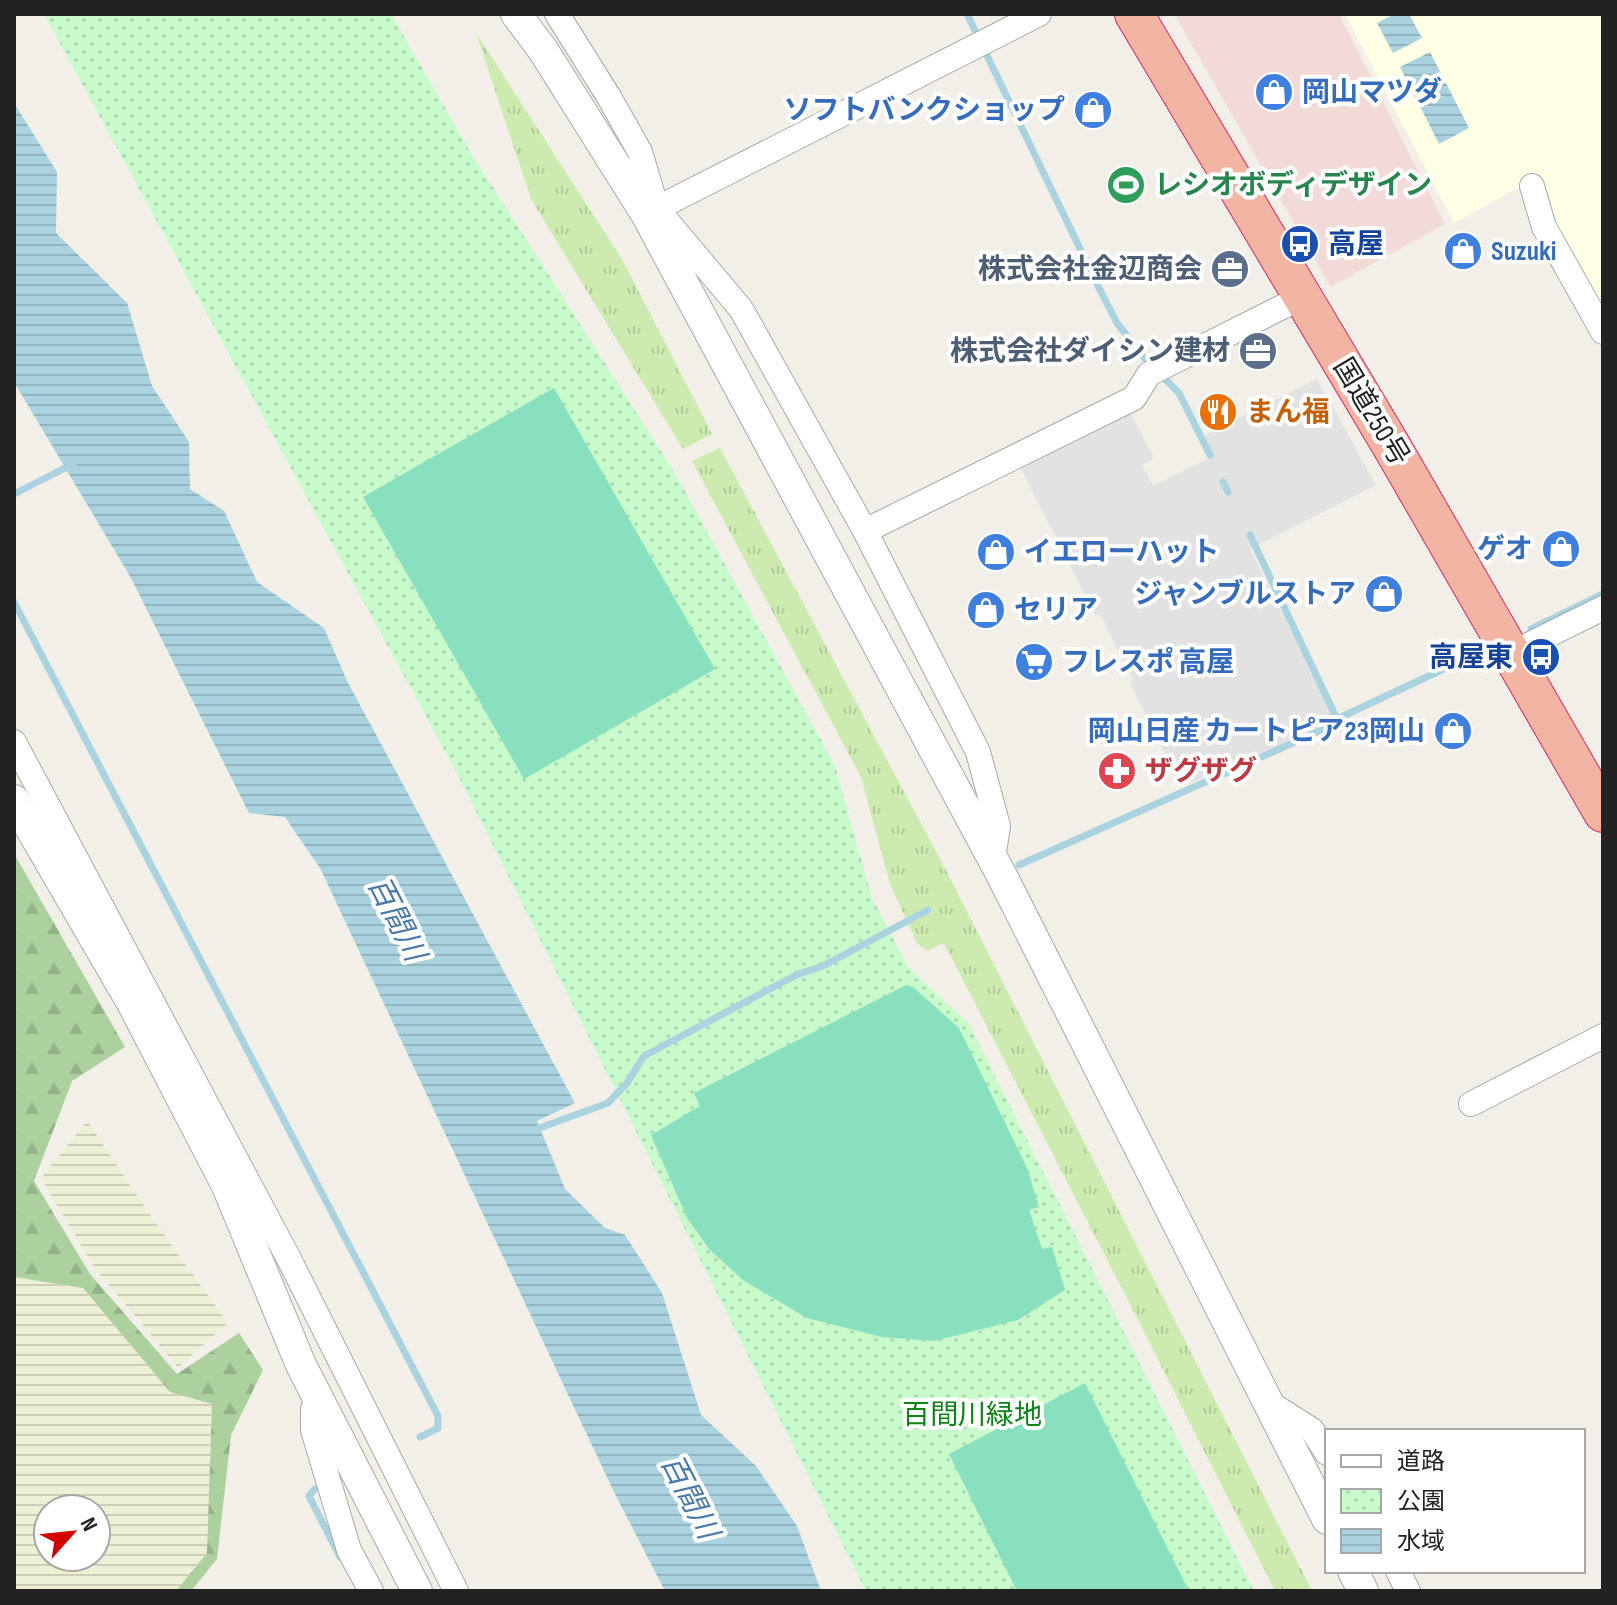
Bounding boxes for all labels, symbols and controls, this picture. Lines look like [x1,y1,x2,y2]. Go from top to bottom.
shop icon: 岡山マツダ [1253,71,1295,113]
place label: 岡山マツダ [1302,76,1442,109]
shop icon: ソフトバンクショップ [1072,89,1114,131]
place label: ソフトバンクショップ [784,94,1065,127]
sports icon: レシオボディデザイン [1105,164,1147,206]
place label: レシオボディデザイン [1154,169,1432,202]
bus stop icon: 高屋 [1279,223,1321,265]
place label: 高屋 [1328,228,1384,261]
shop icon: Suzuki [1442,230,1484,272]
place label: Suzuki [1491,235,1556,268]
office icon: 株式会社金辺商会 [1209,248,1251,290]
place label: 株式会社金辺商会 [978,253,1202,286]
office icon: 株式会社ダイシン建材 [1237,330,1279,372]
place label: 株式会社ダイシン建材 [950,335,1230,368]
street label: 国道250号 [1326,352,1416,472]
restaurant icon: まん福 [1197,391,1239,433]
place label: まん福 [1246,396,1330,429]
shop icon: ゲオ [1540,528,1582,570]
shop icon: イエローハット [975,531,1017,573]
place label: ゲオ [1477,533,1533,566]
place label: イエローハット [1024,536,1219,569]
shop icon: ジャンブルストア [1363,573,1405,615]
place label: ジャンブルストア [1134,578,1356,611]
shop icon: セリア [965,589,1007,631]
place label: セリア [1014,594,1098,627]
bus stop icon: 高屋東 [1520,636,1562,678]
supermarket icon: フレスポ 高屋 [1013,641,1055,683]
place label: 高屋東 [1429,641,1513,674]
place label: フレスポ 高屋 [1062,646,1234,679]
shop icon: 岡山日産 カートピア23岡山 [1432,710,1474,752]
place label: 岡山日産 カートピア23岡山 [1088,715,1425,748]
pharmacy icon: ザグザグ [1096,750,1138,792]
place label: ザグザグ [1145,755,1257,788]
water label: 百間川 [360,871,434,970]
park label: 百間川緑地 [902,1399,1042,1432]
legend [1325,1429,1585,1573]
text: 道路 [1397,1447,1445,1476]
water label: 百間川 [653,1449,727,1548]
text: 公園 [1397,1487,1445,1516]
north arrow [32,1493,112,1573]
text: N [74,1513,103,1536]
text: 水域 [1397,1527,1445,1556]

